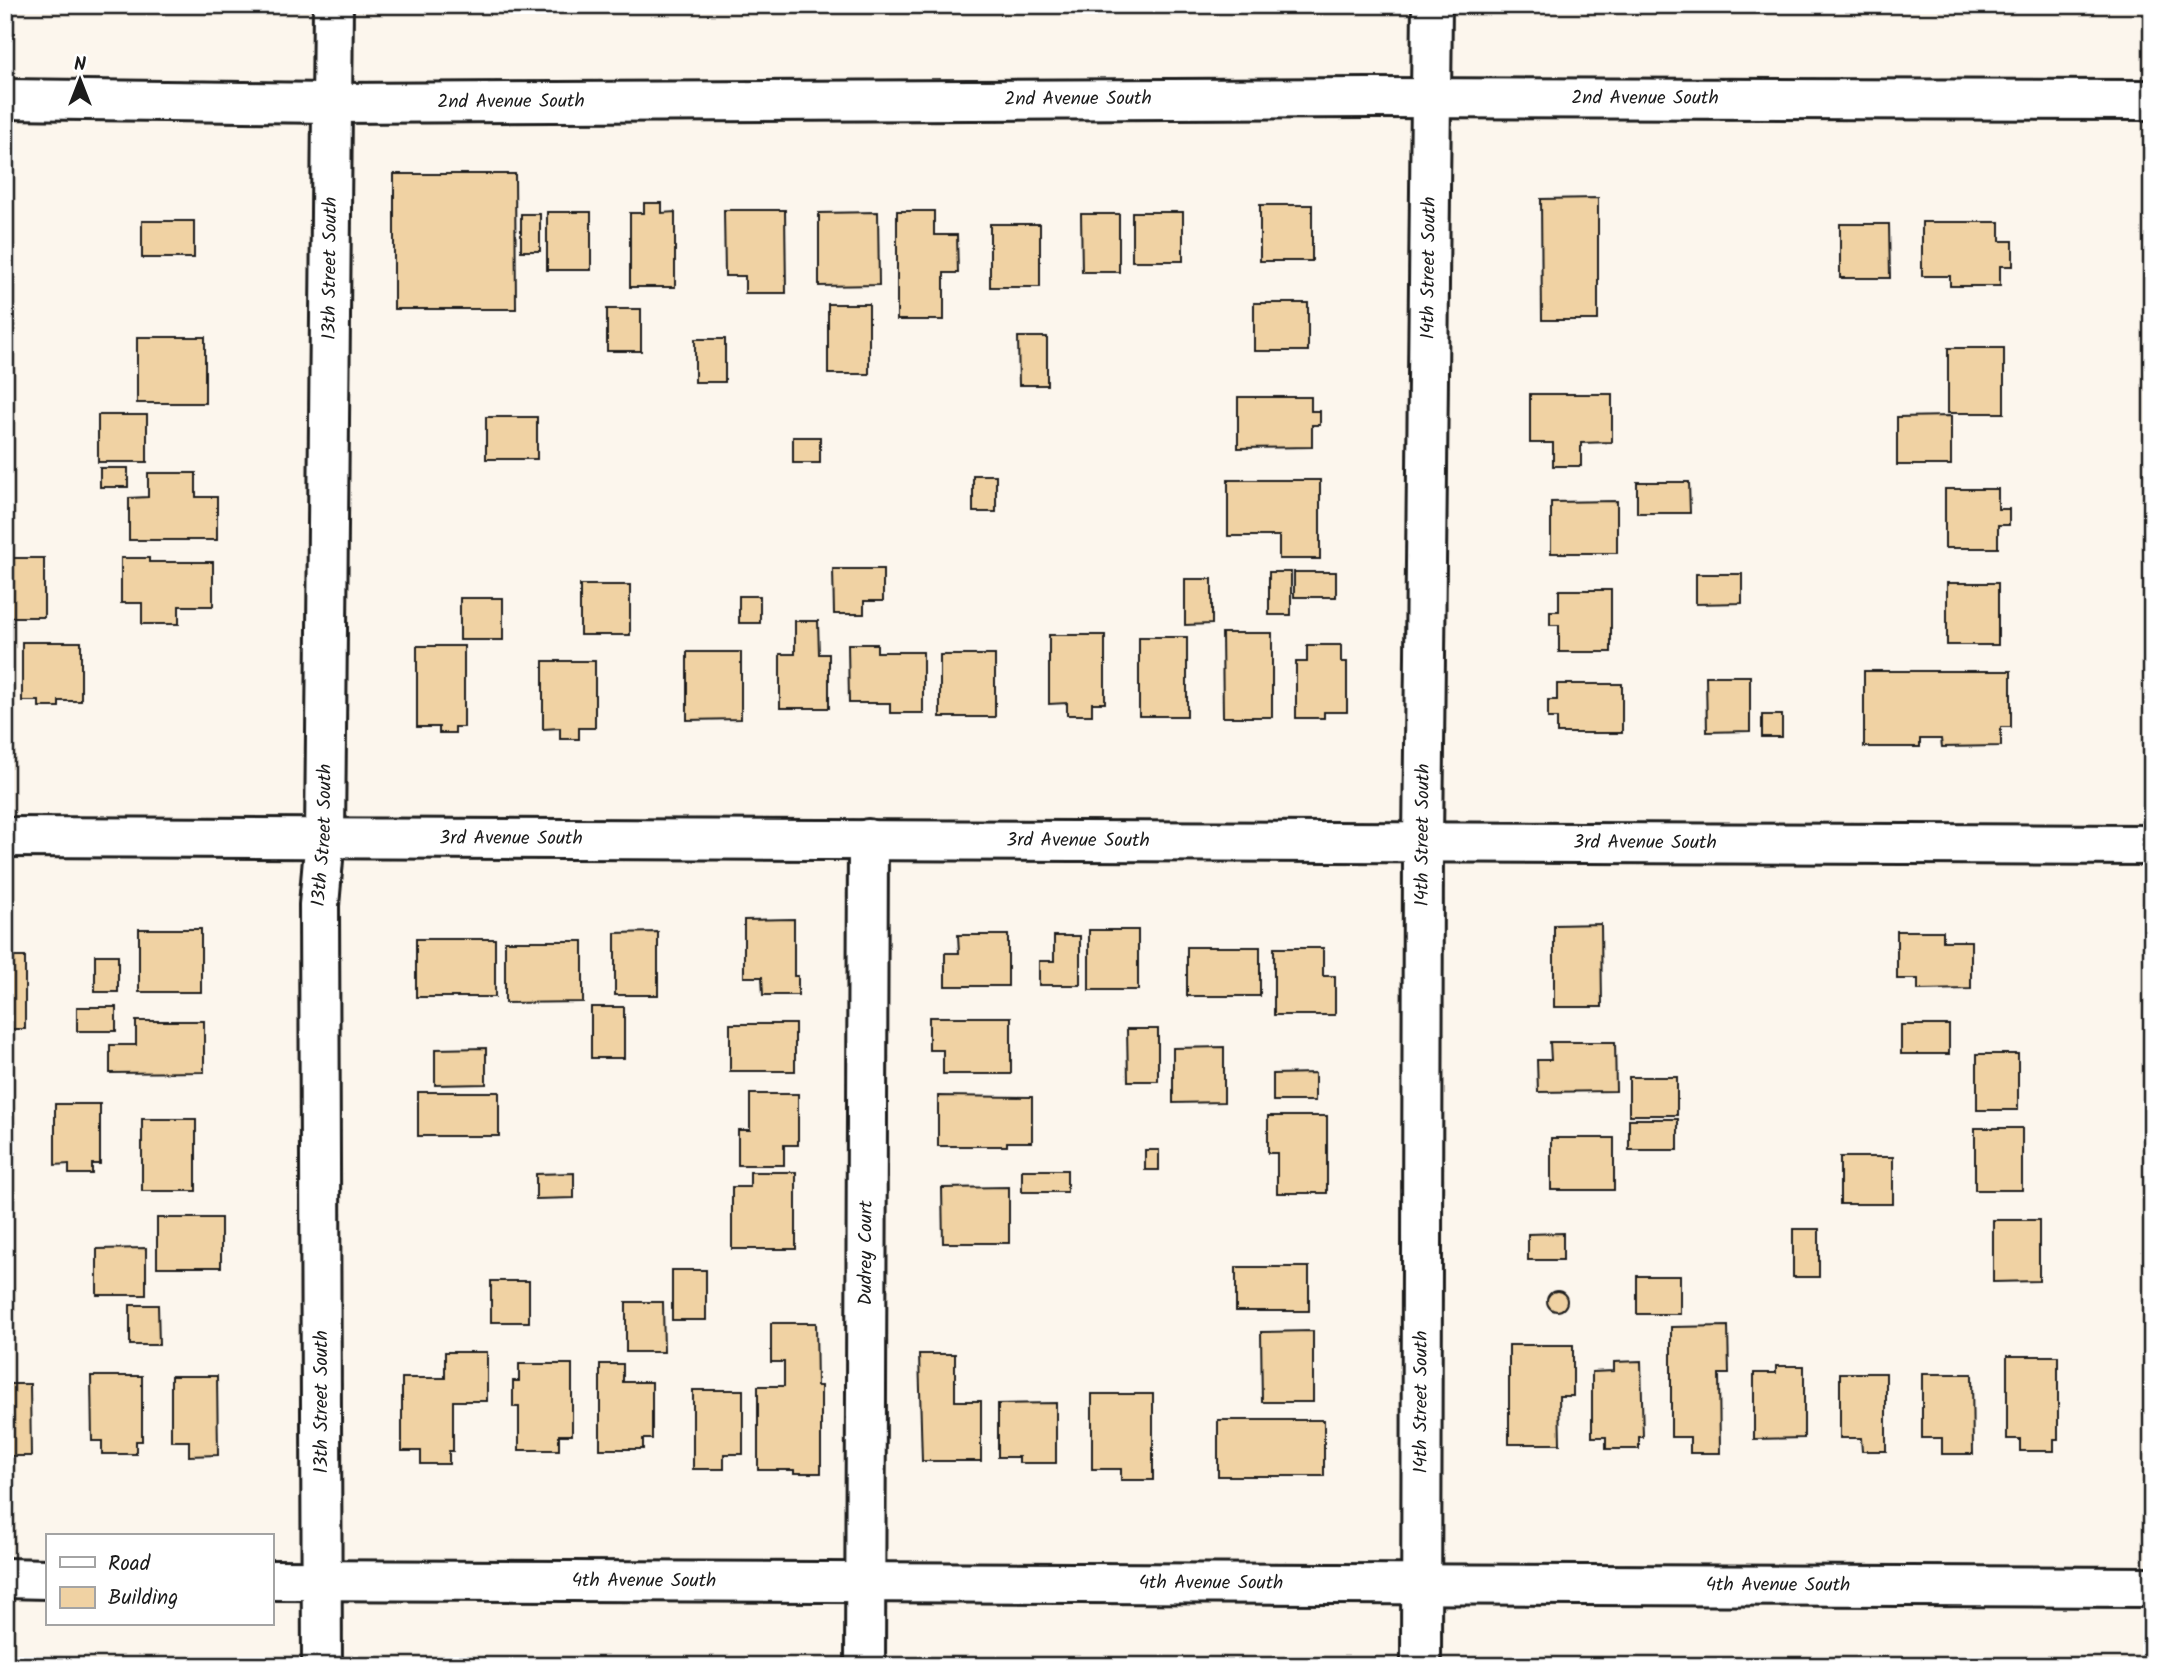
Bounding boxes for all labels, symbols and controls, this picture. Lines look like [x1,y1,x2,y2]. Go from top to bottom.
north arrow [46,46,116,116]
text: N [74,50,86,80]
street label: 2nd Avenue South [1004,84,1152,115]
street label: 2nd Avenue South [1571,84,1719,114]
street label: 2nd Avenue South [437,87,585,117]
street label: 14th Street South [1413,196,1445,340]
street label: 13th Street South [315,197,346,340]
street label: 14th Street South [1408,763,1439,906]
street label: 13th Street South [304,764,341,908]
street label: 3rd Avenue South [439,824,583,854]
street label: 3rd Avenue South [1006,826,1150,856]
street label: 3rd Avenue South [1573,828,1717,858]
street label: Dudrey Court [851,1200,882,1306]
street label: 13th Street South [307,1330,337,1474]
street label: 14th Street South [1406,1331,1437,1473]
legend [46,1534,273,1626]
text: Road [108,1548,151,1581]
street label: 4th Avenue South [572,1566,716,1597]
street label: 4th Avenue South [1139,1568,1283,1599]
street label: 4th Avenue South [1706,1570,1850,1601]
text: Building [108,1582,178,1615]

